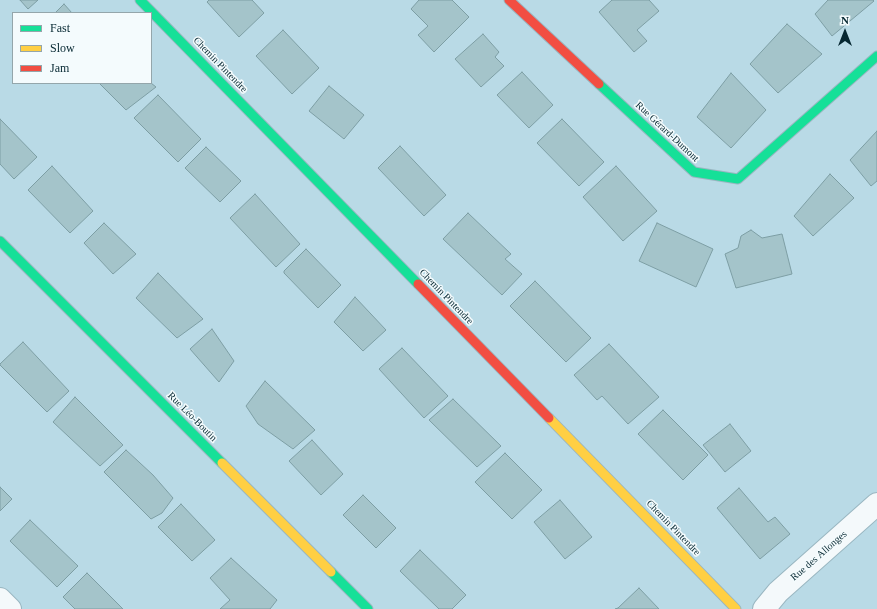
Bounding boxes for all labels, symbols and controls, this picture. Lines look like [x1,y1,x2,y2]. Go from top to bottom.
legend [12,12,152,84]
north arrow [825,12,865,52]
text: N [841,14,849,26]
text: Fast [50,21,70,35]
street label: Chemin Pintendre [191,35,249,95]
text: Slow [50,41,75,55]
text: Jam [50,61,69,75]
street label: Rue Gérard-Dumont [633,99,701,165]
street label: Chemin Pintendre [417,267,475,327]
street label: Rue Léo-Boutin [165,390,219,444]
street label: Chemin Pintendre [644,498,702,558]
street label: Rue des Allonges [788,528,850,584]

